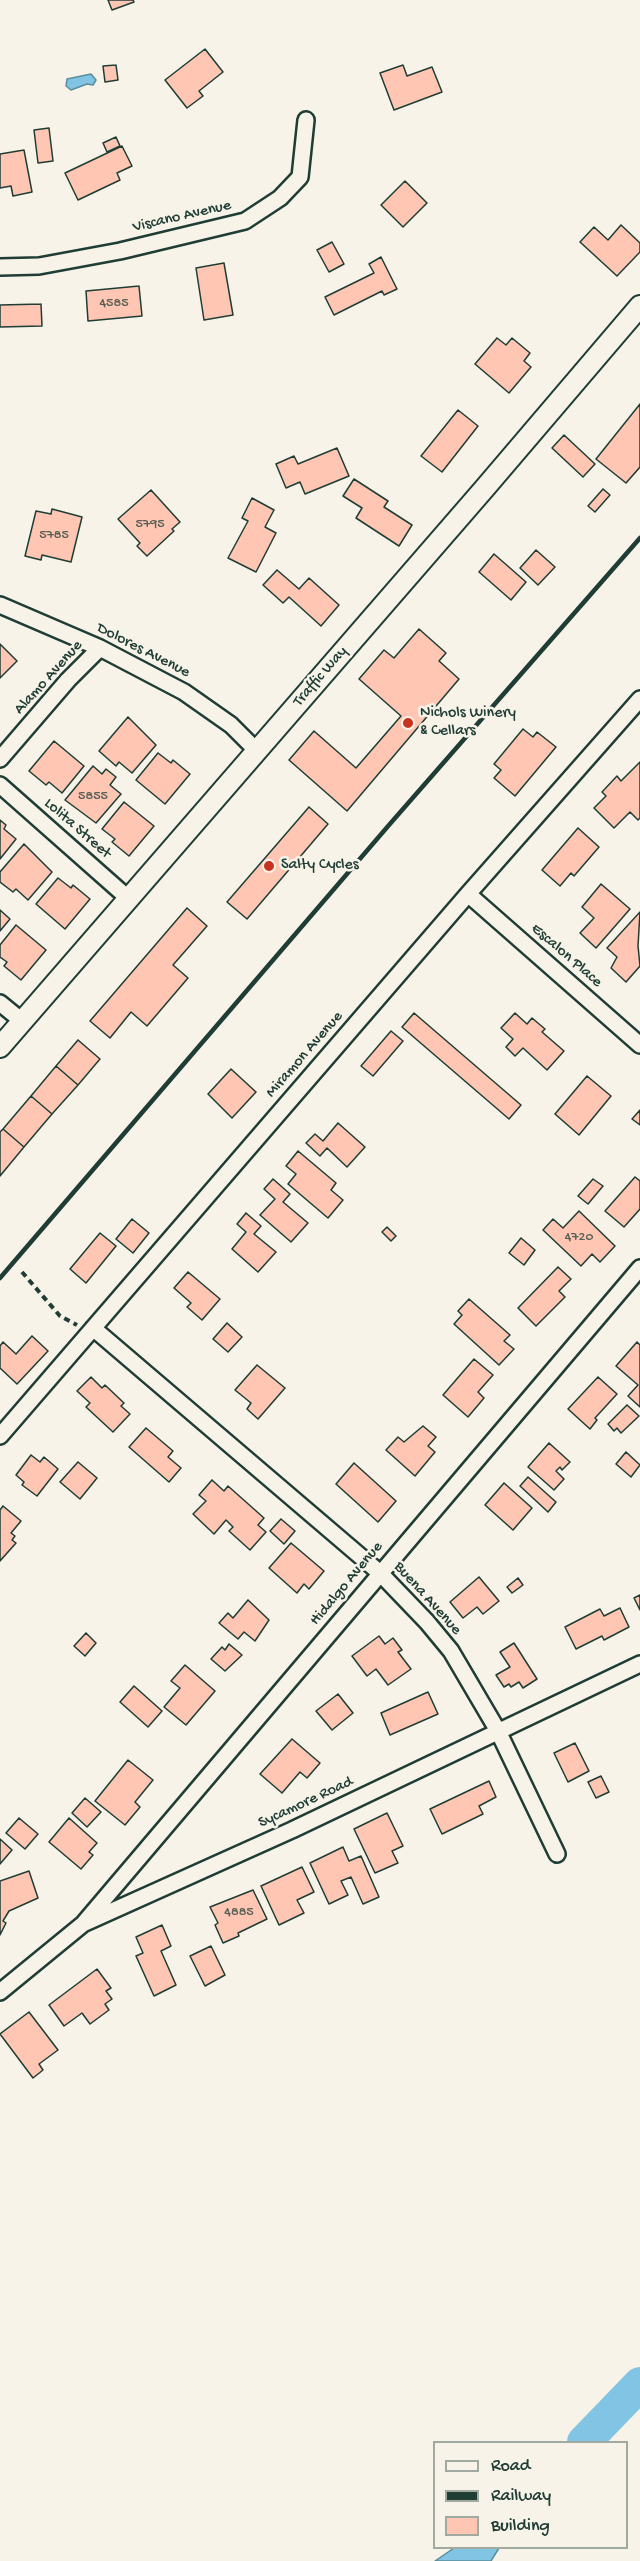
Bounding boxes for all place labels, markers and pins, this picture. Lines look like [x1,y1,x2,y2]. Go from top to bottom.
place label: Nichols Winery & Cellars [420,704,516,742]
marker: Nichols Winery & Cellars [401,716,415,730]
place label: Salty Cycles [281,856,359,876]
marker: Salty Cycles [262,859,276,873]

